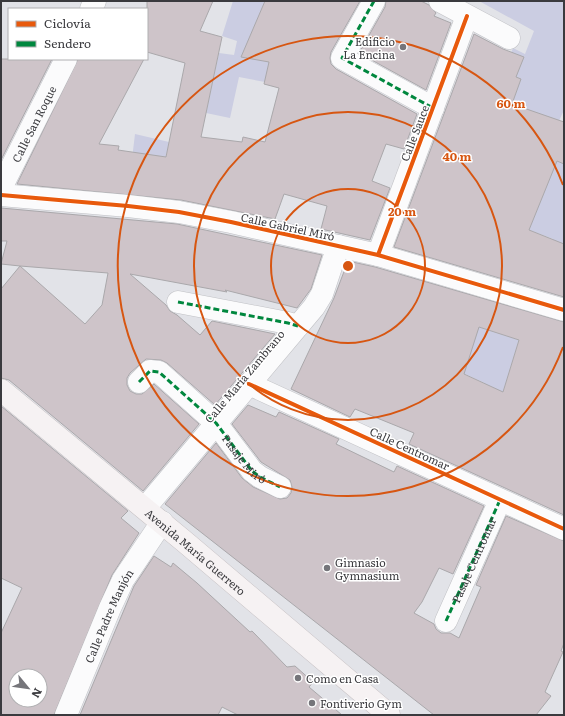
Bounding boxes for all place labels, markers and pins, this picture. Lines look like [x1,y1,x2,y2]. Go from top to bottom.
place label: Edificio La Encina [343,33,395,62]
marker: Edificio La Encina [398,42,408,52]
centre of rings [341,259,355,273]
place label: Gimnasio Gymnasium [335,554,400,583]
marker: Gimnasio Gymnasium [322,563,332,573]
place label: Como en Casa [306,670,379,686]
marker: Como en Casa [293,673,303,683]
place label: Fontiverio Gym [320,695,402,711]
marker: Fontiverio Gym [307,698,317,708]

